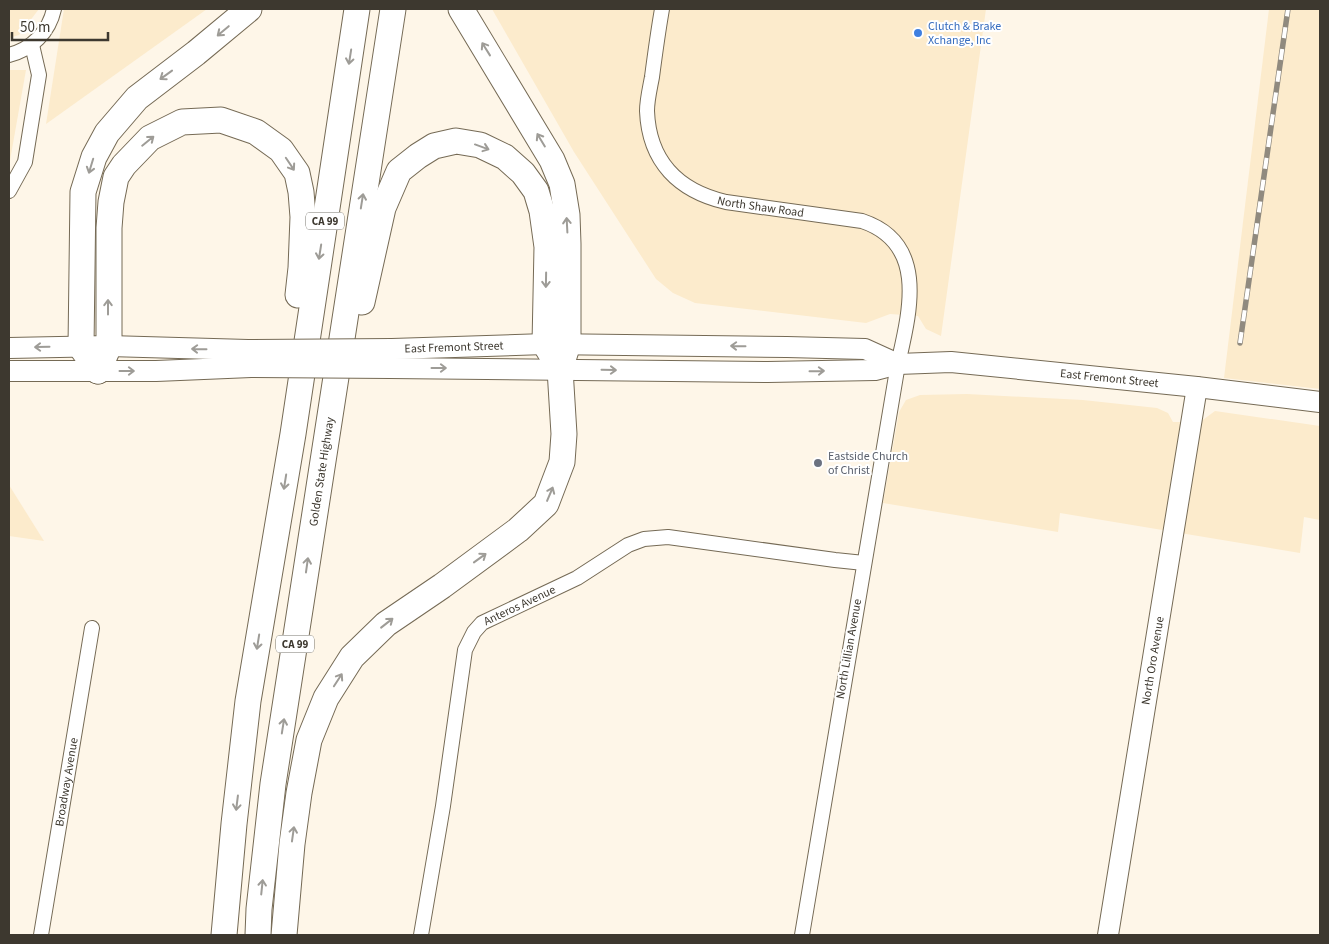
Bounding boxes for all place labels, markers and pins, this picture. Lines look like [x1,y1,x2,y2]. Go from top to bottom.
place label: Clutch & Brake Xchange, Inc [928,18,1001,49]
marker: Clutch & Brake Xchange, Inc [912,27,924,39]
place label: Eastside Church of Christ [828,448,908,479]
marker: Eastside Church of Christ [812,457,824,469]

